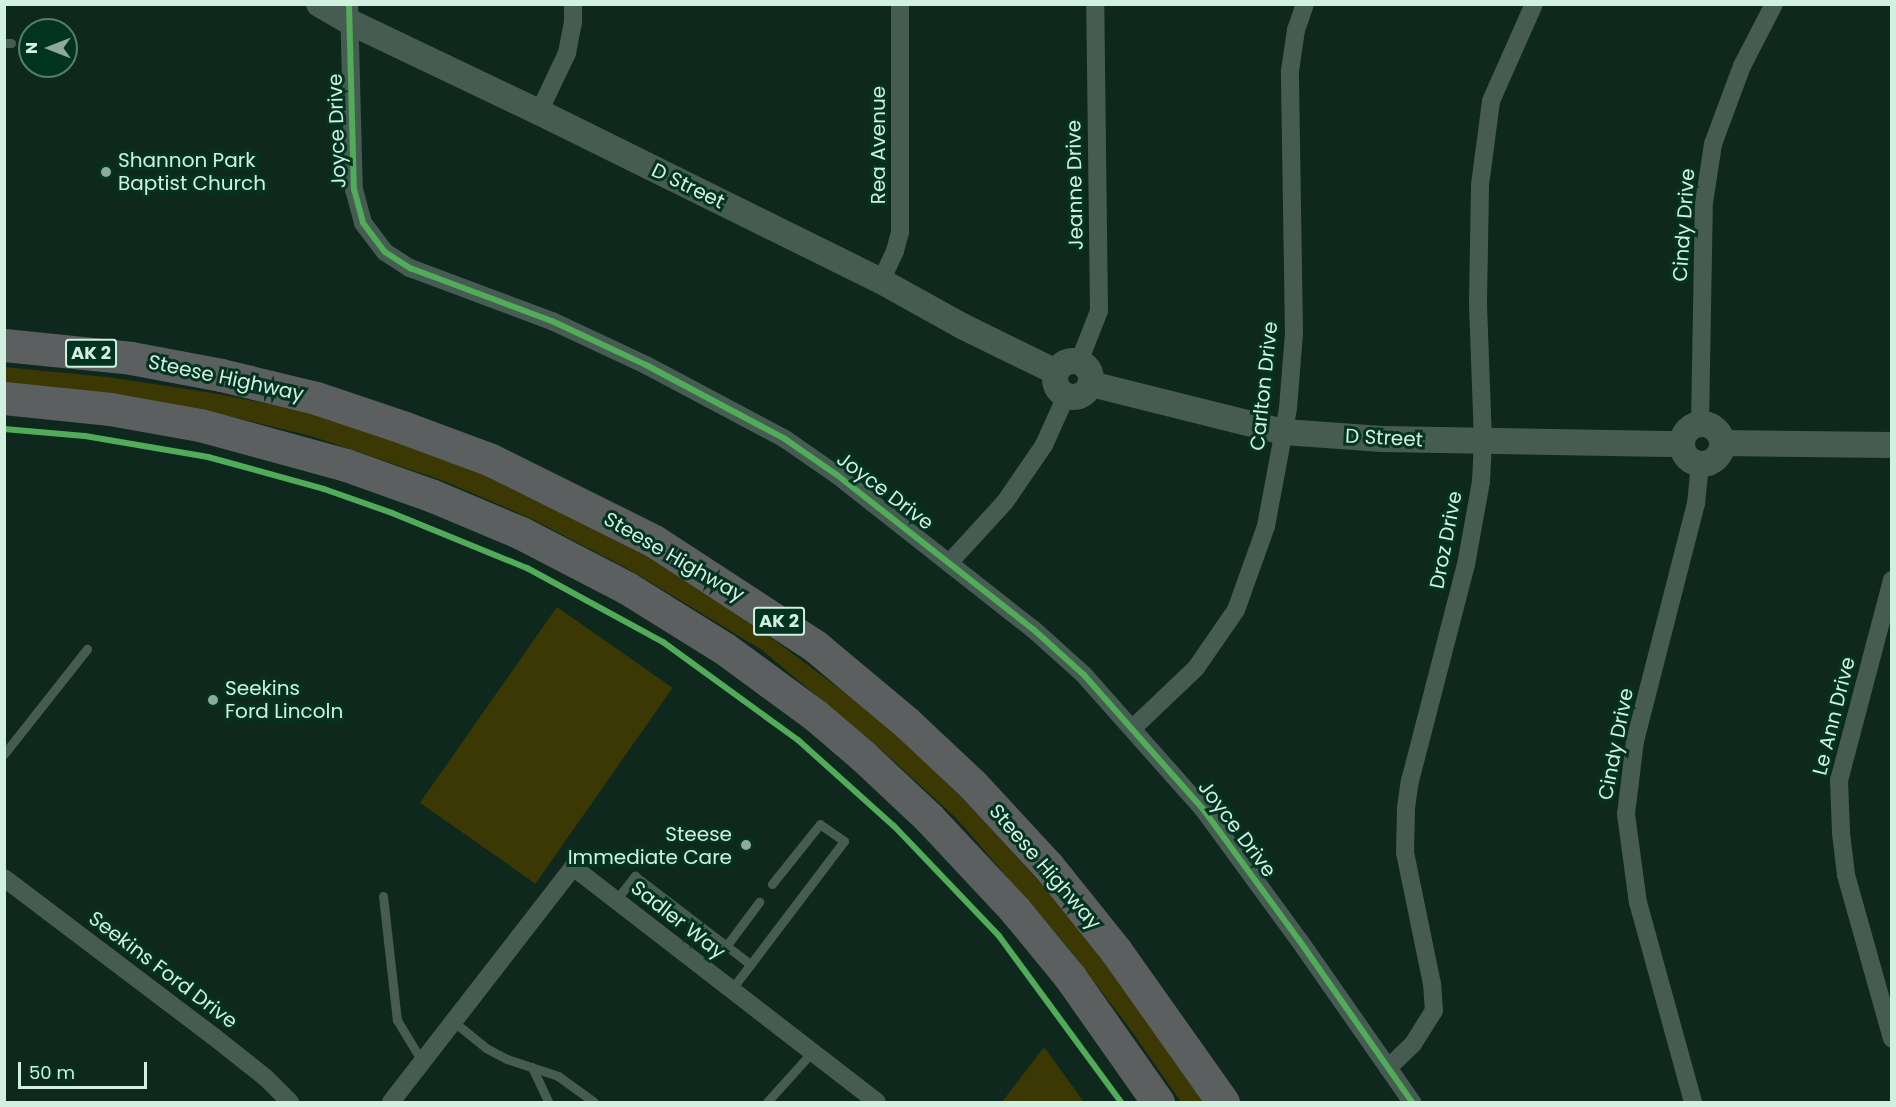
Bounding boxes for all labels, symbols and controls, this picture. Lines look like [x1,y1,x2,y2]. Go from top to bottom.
north arrow [18,18,78,78]
text: N [20,42,43,54]
street label: Joyce Drive [323,73,351,189]
street label: Rea Avenue [866,86,890,204]
street label: Jeanne Drive [1062,120,1088,250]
place label: Shannon Park Baptist Church [118,148,266,195]
street label: D Street [648,158,728,214]
marker: Shannon Park Baptist Church [99,165,113,179]
street label: Cindy Drive [1668,168,1700,282]
street label: Carlton Drive [1245,320,1283,452]
road number: AK 2 [64,338,118,368]
street label: Steese Highway [146,350,306,406]
street label: D Street [1344,424,1424,452]
street label: Joyce Drive [832,447,938,535]
street label: Droz Drive [1425,489,1467,591]
street label: Steese Highway [599,507,749,607]
road number: AK 2 [752,606,806,636]
street label: Le Ann Drive [1808,654,1860,778]
place label: Seekins Ford Lincoln [225,676,343,723]
street label: Cindy Drive [1593,686,1639,802]
marker: Seekins Ford Lincoln [206,693,220,707]
street label: Joyce Drive [1193,776,1281,882]
street label: Steese Highway [984,799,1106,935]
place label: Steese Immediate Care [568,822,732,869]
marker: Steese Immediate Care [737,836,755,854]
street label: Sadler Way [626,876,730,964]
street label: Seekins Ford Drive [84,906,242,1034]
scale bar [21,1050,150,1088]
text: 50 m [29,1060,75,1085]

